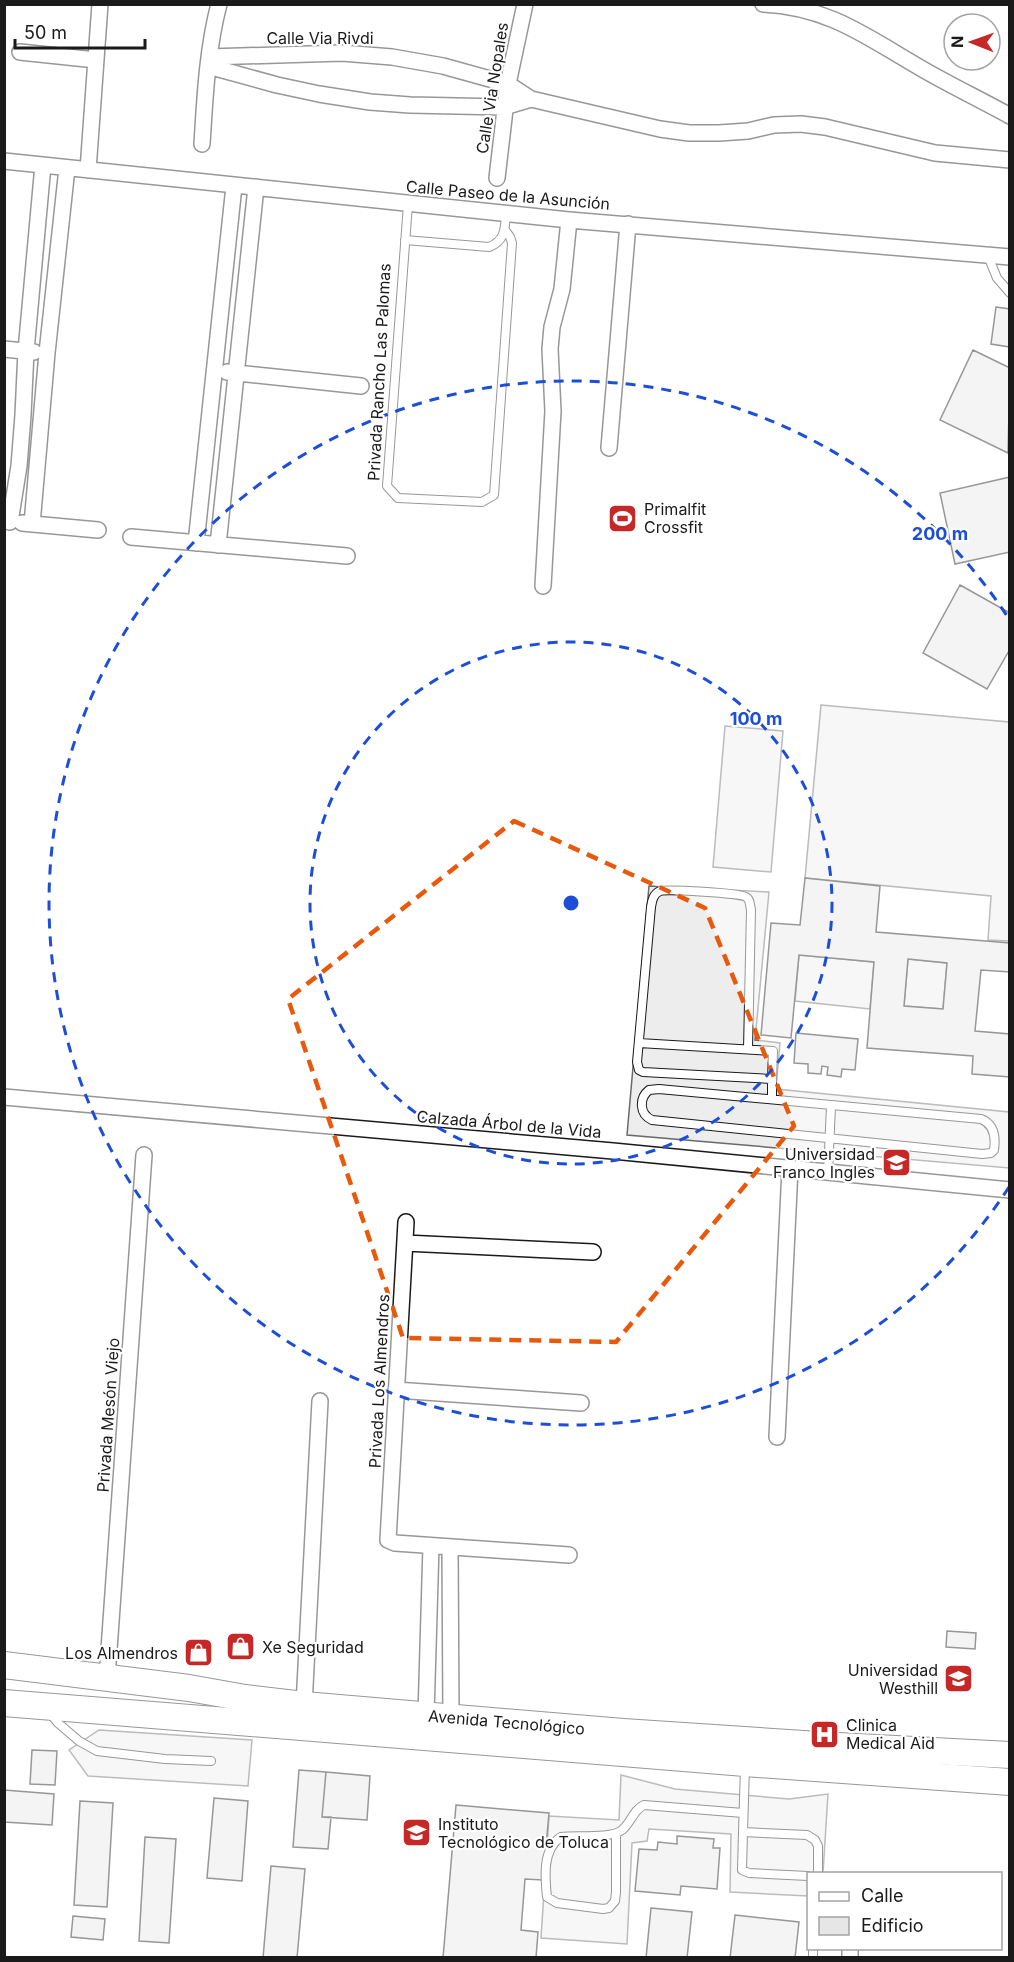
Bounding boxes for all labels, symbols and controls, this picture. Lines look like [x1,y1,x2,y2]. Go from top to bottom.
scale bar [15,12,146,50]
north arrow [942,12,1002,72]
street label: Calle Via Nopales [472,21,512,155]
text: 50 m [24,22,67,43]
street label: Calle Via Rivdi [266,28,374,48]
text: N [947,35,967,48]
street label: Calle Paseo de la Asunción [405,176,611,214]
street label: Privada Rancho Las Palomas [363,263,395,481]
place label: Primalfit Crossfit [644,499,706,537]
sports icon: Primalfit Crossfit [607,502,639,534]
text: 200 m [912,523,968,544]
text: 100 m [730,708,782,729]
centre of rings [561,893,581,913]
street label: Calzada Árbol de la Vida [416,1106,602,1142]
place label: Universidad Franco Ingles [773,1144,875,1182]
school or university icon: Universidad Franco Ingles [880,1147,912,1179]
street label: Privada Los Almendros [364,1293,394,1469]
street label: Privada Mesón Viejo [93,1337,123,1493]
shop icon: Xe Seguridad [225,1631,257,1663]
shop icon: Los Almendros [183,1637,215,1669]
place label: Xe Seguridad [262,1637,364,1657]
place label: Los Almendros [65,1643,178,1663]
place label: Universidad Westhill [848,1660,938,1698]
school or university icon: Universidad Westhill [943,1663,975,1695]
street label: Avenida Tecnológico [427,1706,586,1739]
place label: Clinica Medical Aid [846,1715,935,1753]
hospital icon: Clinica Medical Aid [809,1718,841,1750]
place label: Instituto Tecnológico de Toluca [438,1814,609,1852]
school or university icon: Instituto Tecnológico de Toluca [401,1817,433,1849]
legend [807,1872,1002,1950]
text: Calle [861,1885,903,1906]
text: Edificio [861,1915,924,1936]

